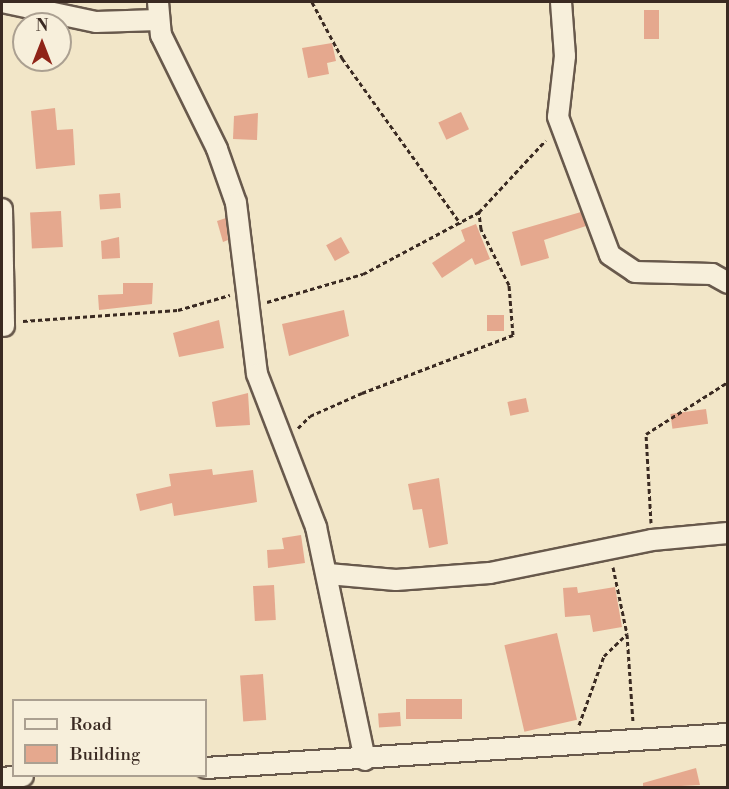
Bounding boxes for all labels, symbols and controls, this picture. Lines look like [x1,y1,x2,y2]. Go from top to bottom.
north arrow [12,12,72,72]
text: N [36,16,48,36]
legend [12,699,207,777]
text: Road [70,713,112,736]
text: Building [70,743,140,766]

